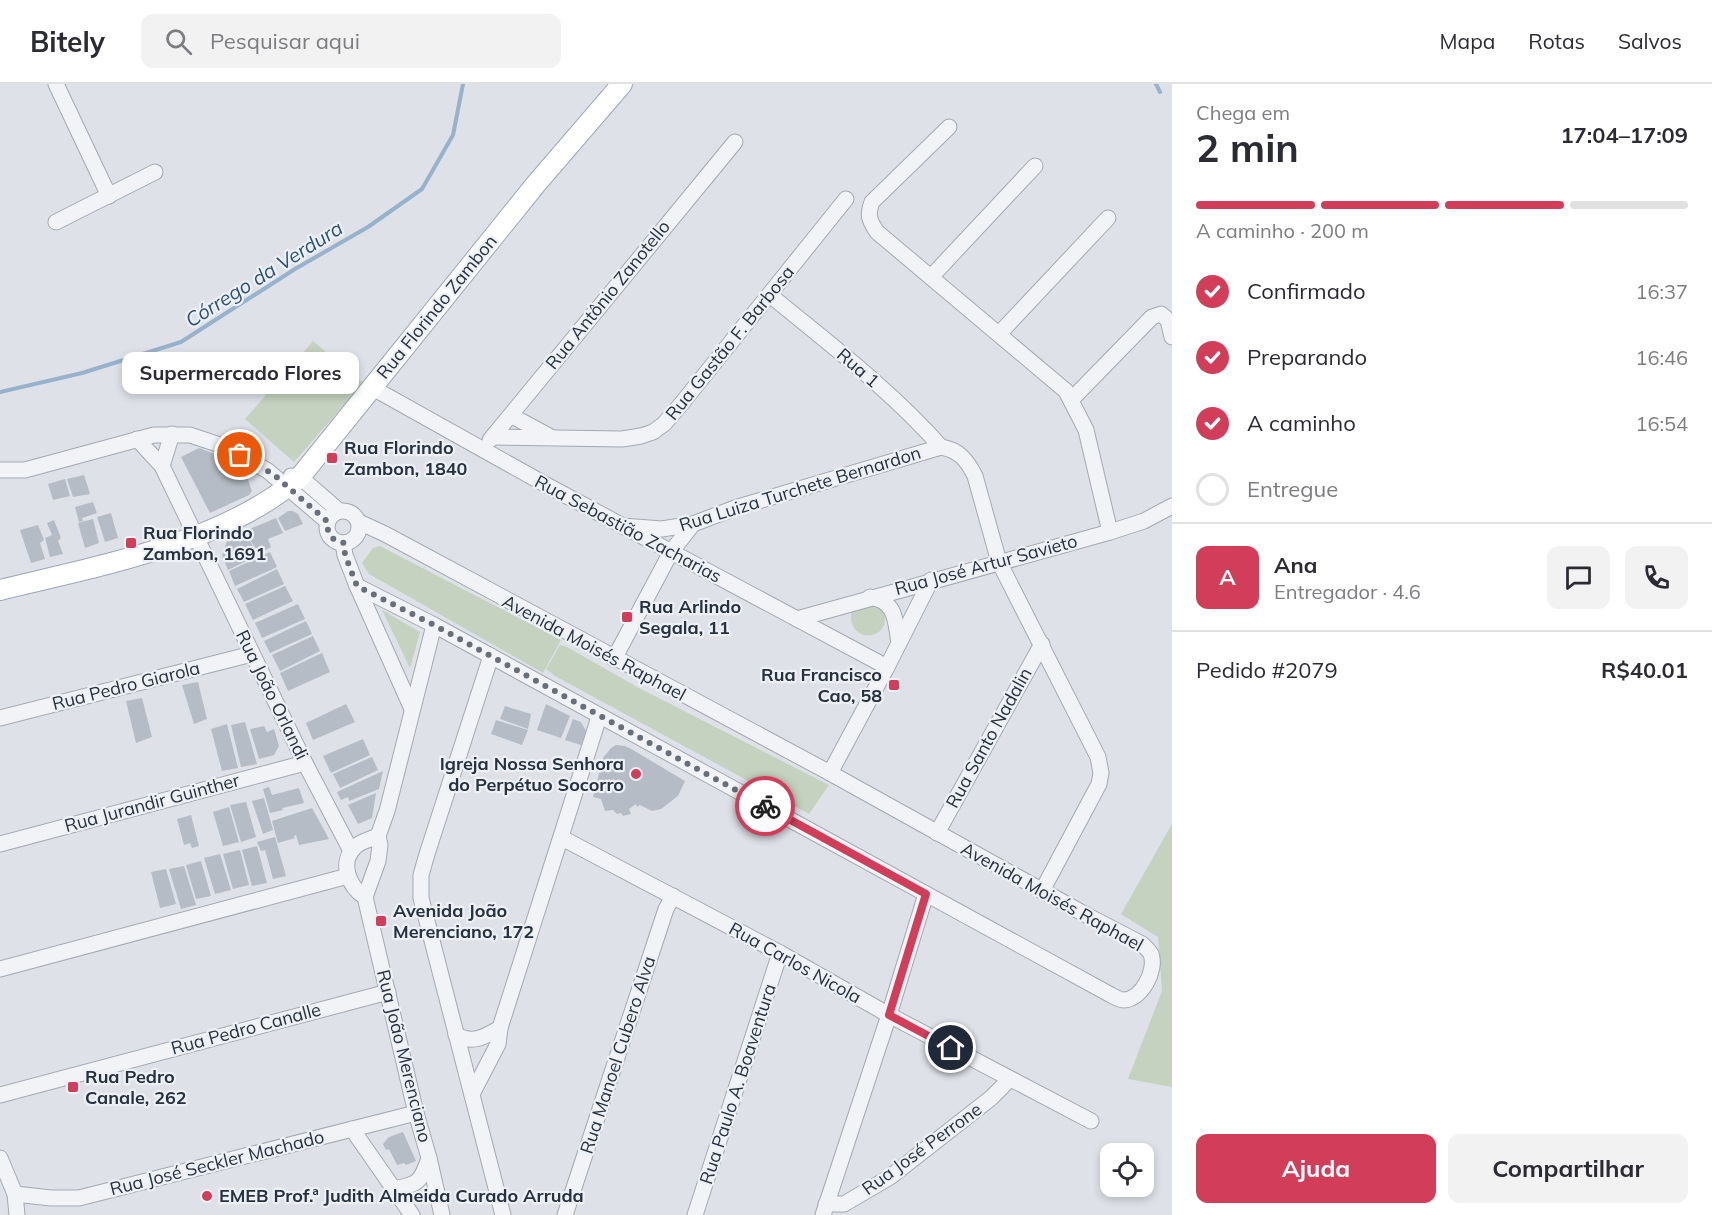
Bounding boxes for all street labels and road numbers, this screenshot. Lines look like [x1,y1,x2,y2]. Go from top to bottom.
street label: Rua Antônio Zanotello [540,215,675,374]
street label: Rua Florindo Zambon [371,230,502,383]
street label: Rua Gastão F. Barbosa [660,261,799,425]
street label: Rua 1 [832,343,884,392]
street label: Rua Luiza Turchete Bernardon [676,441,924,536]
street label: Rua Sebastião Zacharias [531,470,726,588]
street label: Rua José Artur Savieto [892,529,1080,600]
street label: Avenida Moisés Raphael [498,589,690,706]
street label: Rua João Orlandi [231,626,314,763]
street label: Rua Pedro Giarola [50,656,202,715]
street label: Rua Santo Nadalin [940,663,1037,812]
street label: Rua Jurandir Guinther [62,768,242,837]
street label: Avenida Moisés Raphael [957,837,1147,956]
street label: Rua Carlos Nicola [725,917,865,1008]
street label: Rua Manoel Cubero Alva [575,953,660,1157]
street label: Rua João Merenciano [372,967,437,1145]
street label: Rua Paulo A. Boaventura [694,981,781,1187]
street label: Rua Pedro Canalle [168,997,323,1060]
street label: Rua José Perrone [857,1097,986,1200]
street label: Rua José Seckler Machado [107,1125,326,1200]

